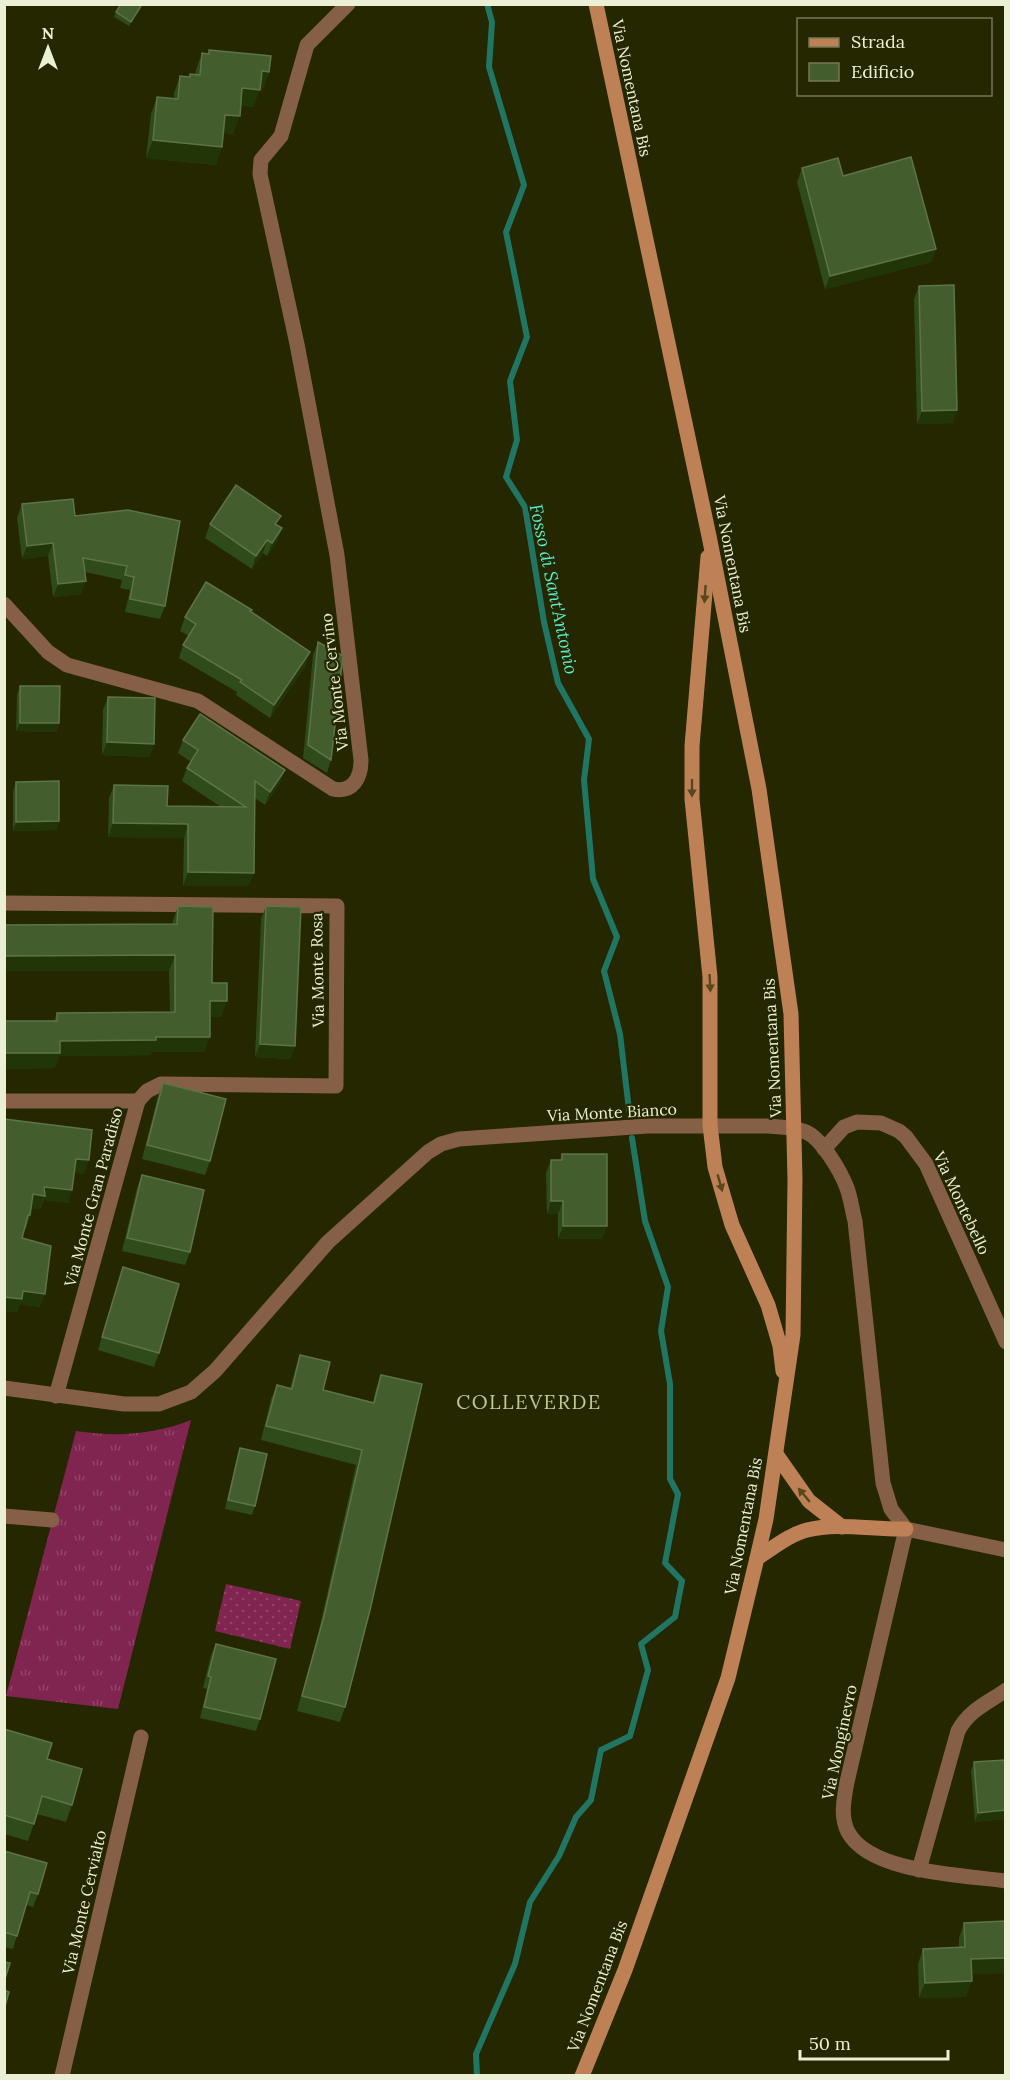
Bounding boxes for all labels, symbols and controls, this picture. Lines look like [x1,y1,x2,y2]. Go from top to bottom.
street label: Via Nomentana Bis [608,17,656,158]
north arrow [18,18,78,78]
legend [797,18,992,96]
text: N [42,23,54,43]
text: Strada [851,30,905,53]
text: Edificio [851,60,914,83]
street label: Via Nomentana Bis [710,493,756,634]
water label: Fosso di Sant'Antonio [525,502,583,676]
one-way arrow [700,585,710,604]
street label: Via Monte Cervino [316,612,352,753]
one-way arrow [687,779,697,798]
street label: Via Monte Rosa [306,912,328,1029]
one-way arrow [705,973,714,992]
street label: Via Nomentana Bis [758,978,786,1119]
street label: Via Monte Bianco [546,1099,677,1125]
street label: Via Monte Gran Paradiso [59,1105,127,1290]
street label: Via Montebello [929,1147,995,1258]
one-way arrow [716,1174,725,1192]
district label: COLLEVERDE [456,1389,602,1414]
street label: Via Nomentana Bis [720,1456,766,1597]
one-way arrow [798,1488,811,1503]
street label: Via Monginevro [817,1683,861,1802]
street label: Via Monte Cervialto [57,1828,110,1977]
street label: Via Nomentana Bis [562,1917,631,2056]
scale bar [800,2023,948,2061]
text: 50 m [809,2032,851,2055]

